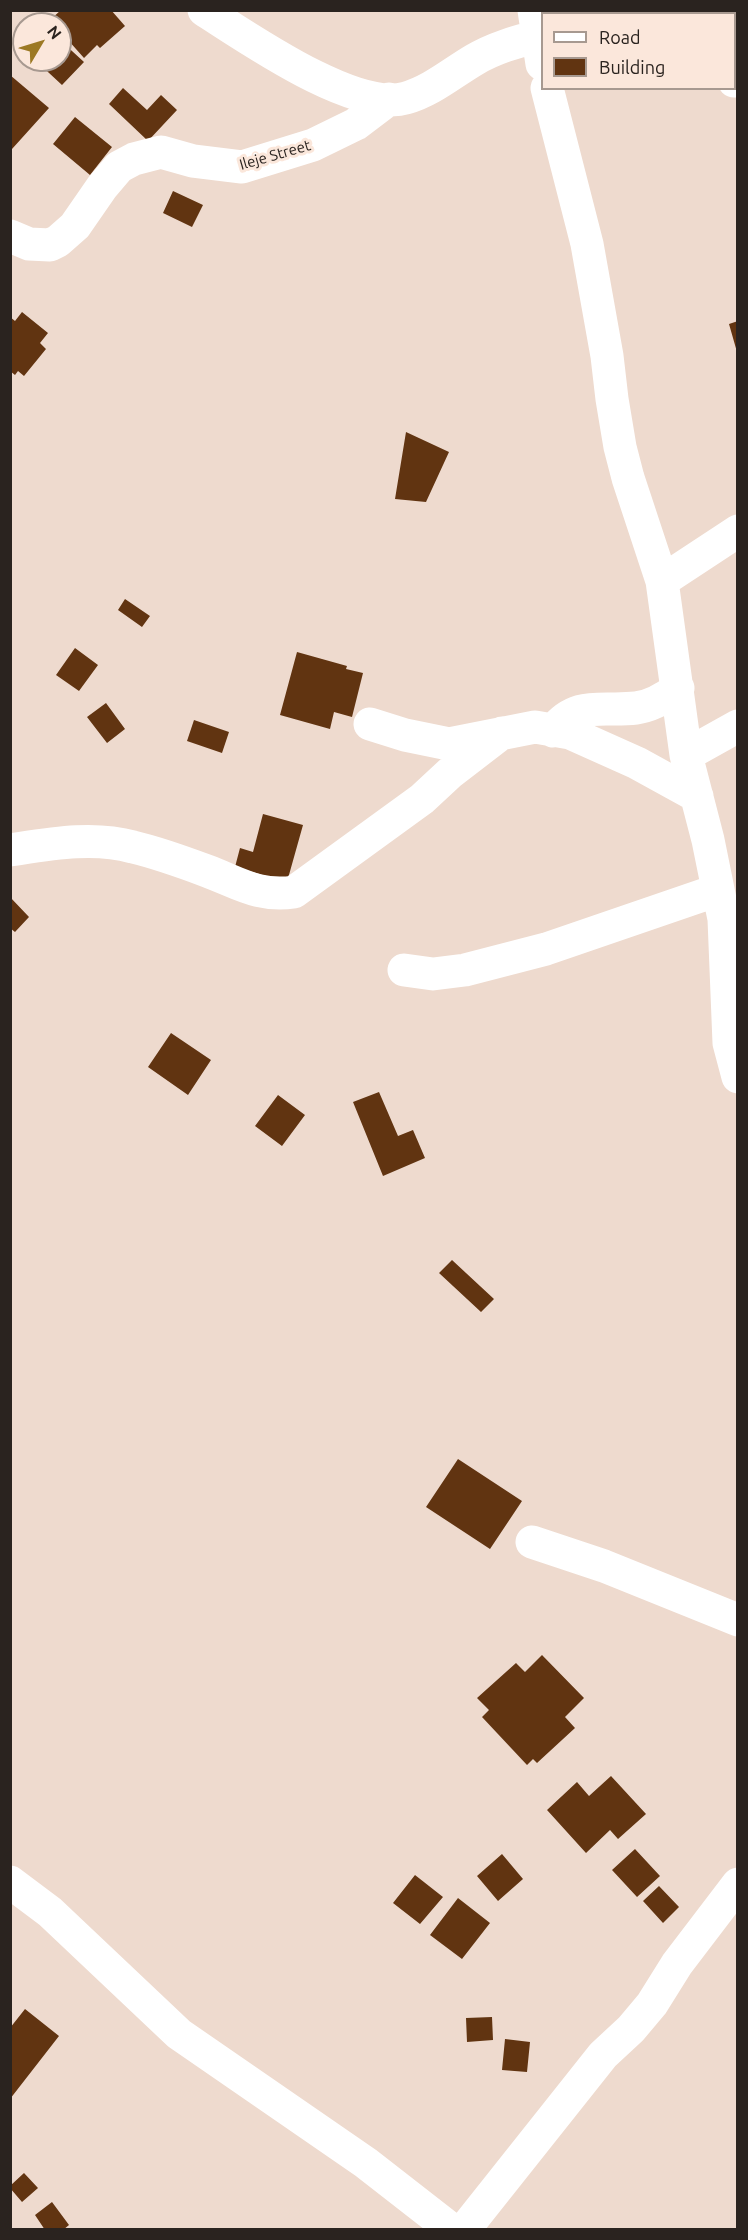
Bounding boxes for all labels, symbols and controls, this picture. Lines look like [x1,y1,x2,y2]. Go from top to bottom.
north arrow [12,12,72,72]
legend [541,12,736,90]
text: N [44,22,65,42]
text: Road [599,27,641,47]
text: Building [599,57,665,77]
street label: Ileje Street [237,136,313,174]

